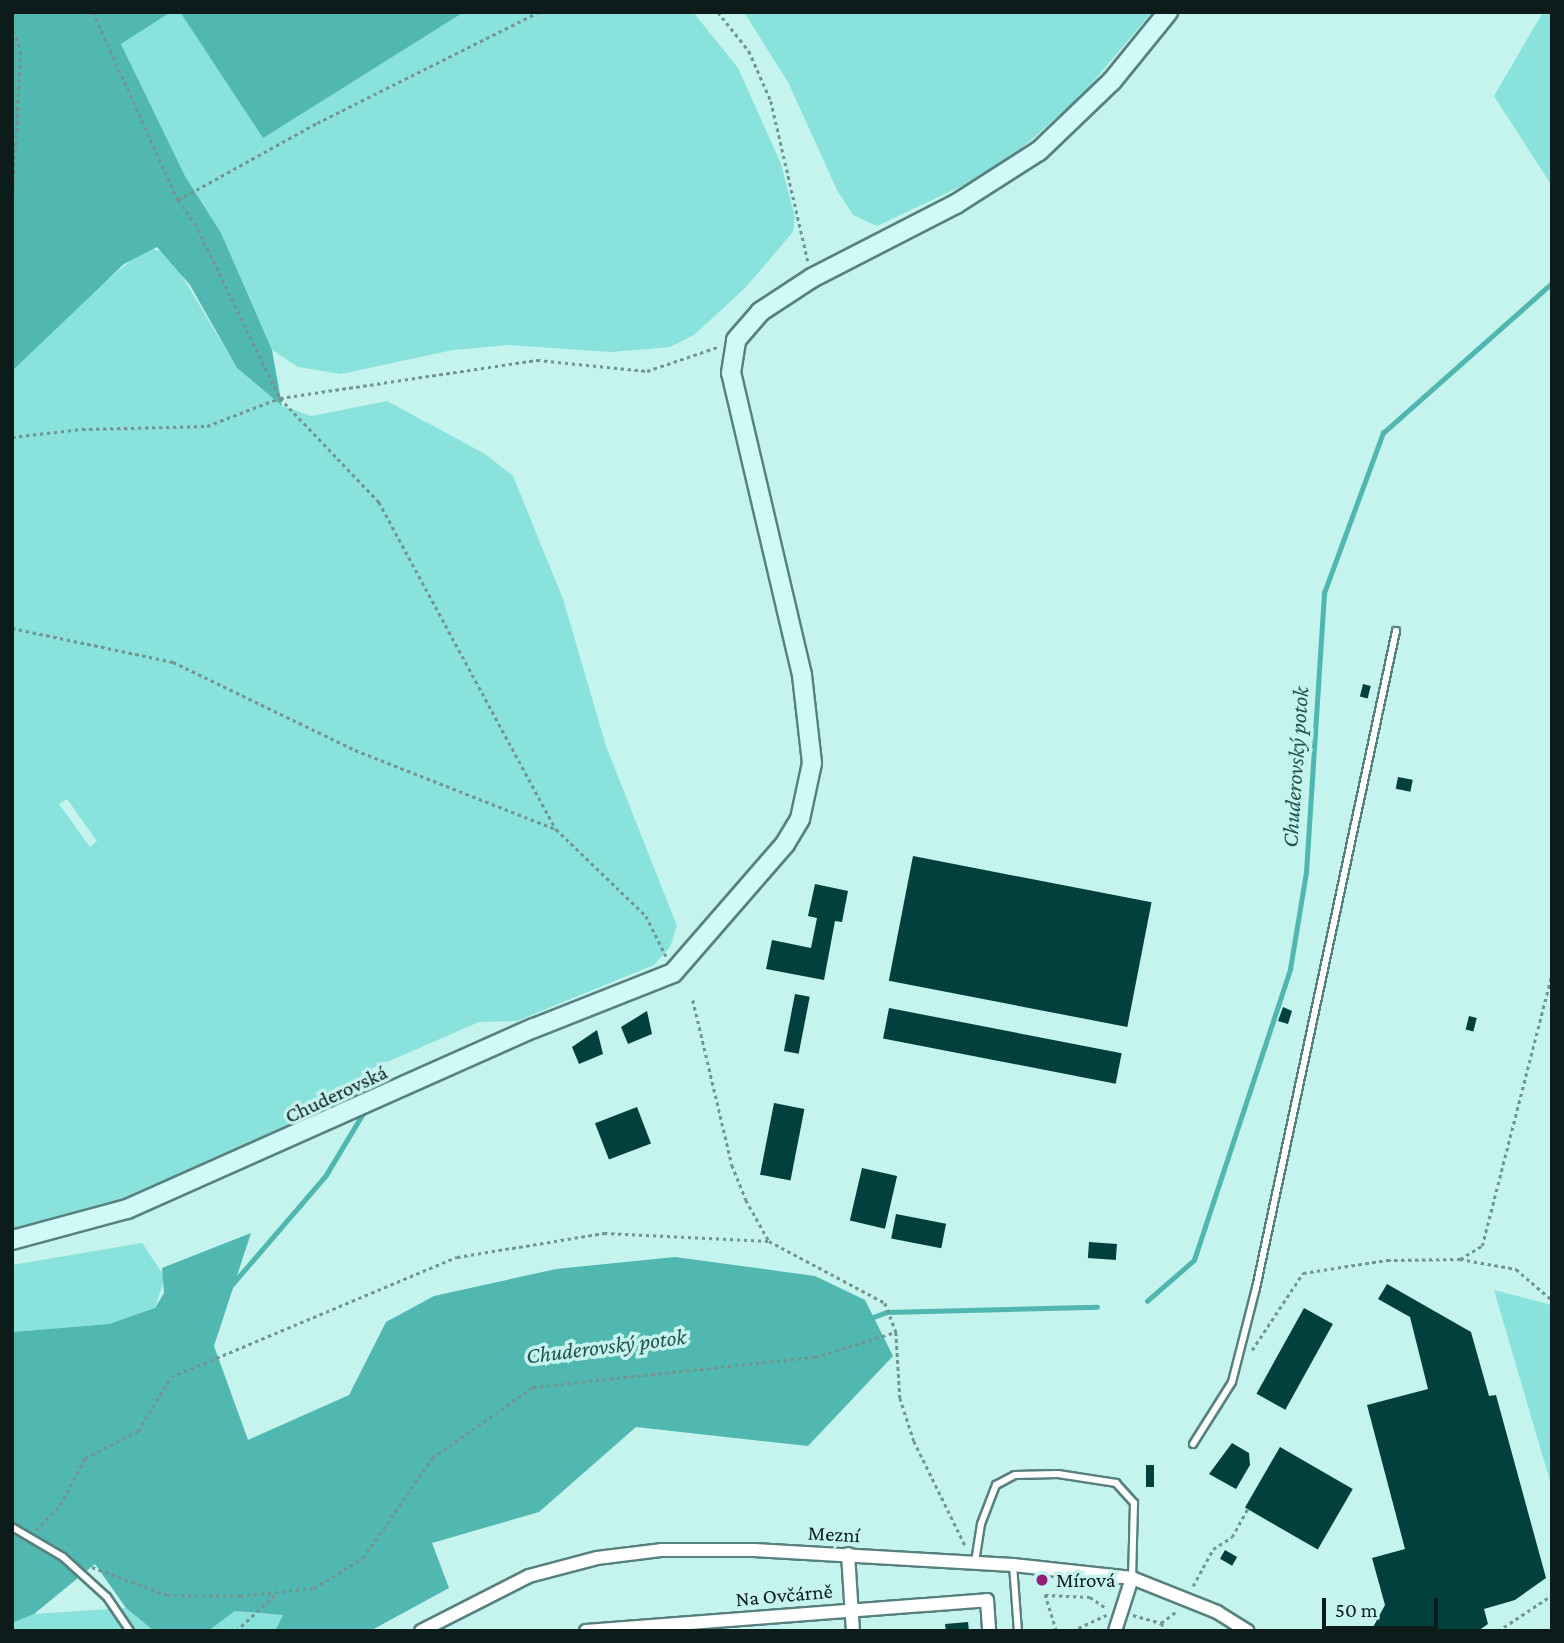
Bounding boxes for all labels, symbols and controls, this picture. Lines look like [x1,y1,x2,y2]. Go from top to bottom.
water label: Chuderovský potok [1276,686,1314,848]
street label: Chuderovská [281,1059,391,1129]
water label: Chuderovský potok [524,1322,688,1370]
street label: Mezní [807,1520,861,1548]
place label: Mírová [1056,1567,1116,1593]
marker: Mírová [1034,1572,1050,1588]
street label: Na Ovčárně [734,1578,834,1612]
scale bar [1326,1584,1442,1628]
text: 50 m [1335,1598,1378,1622]

